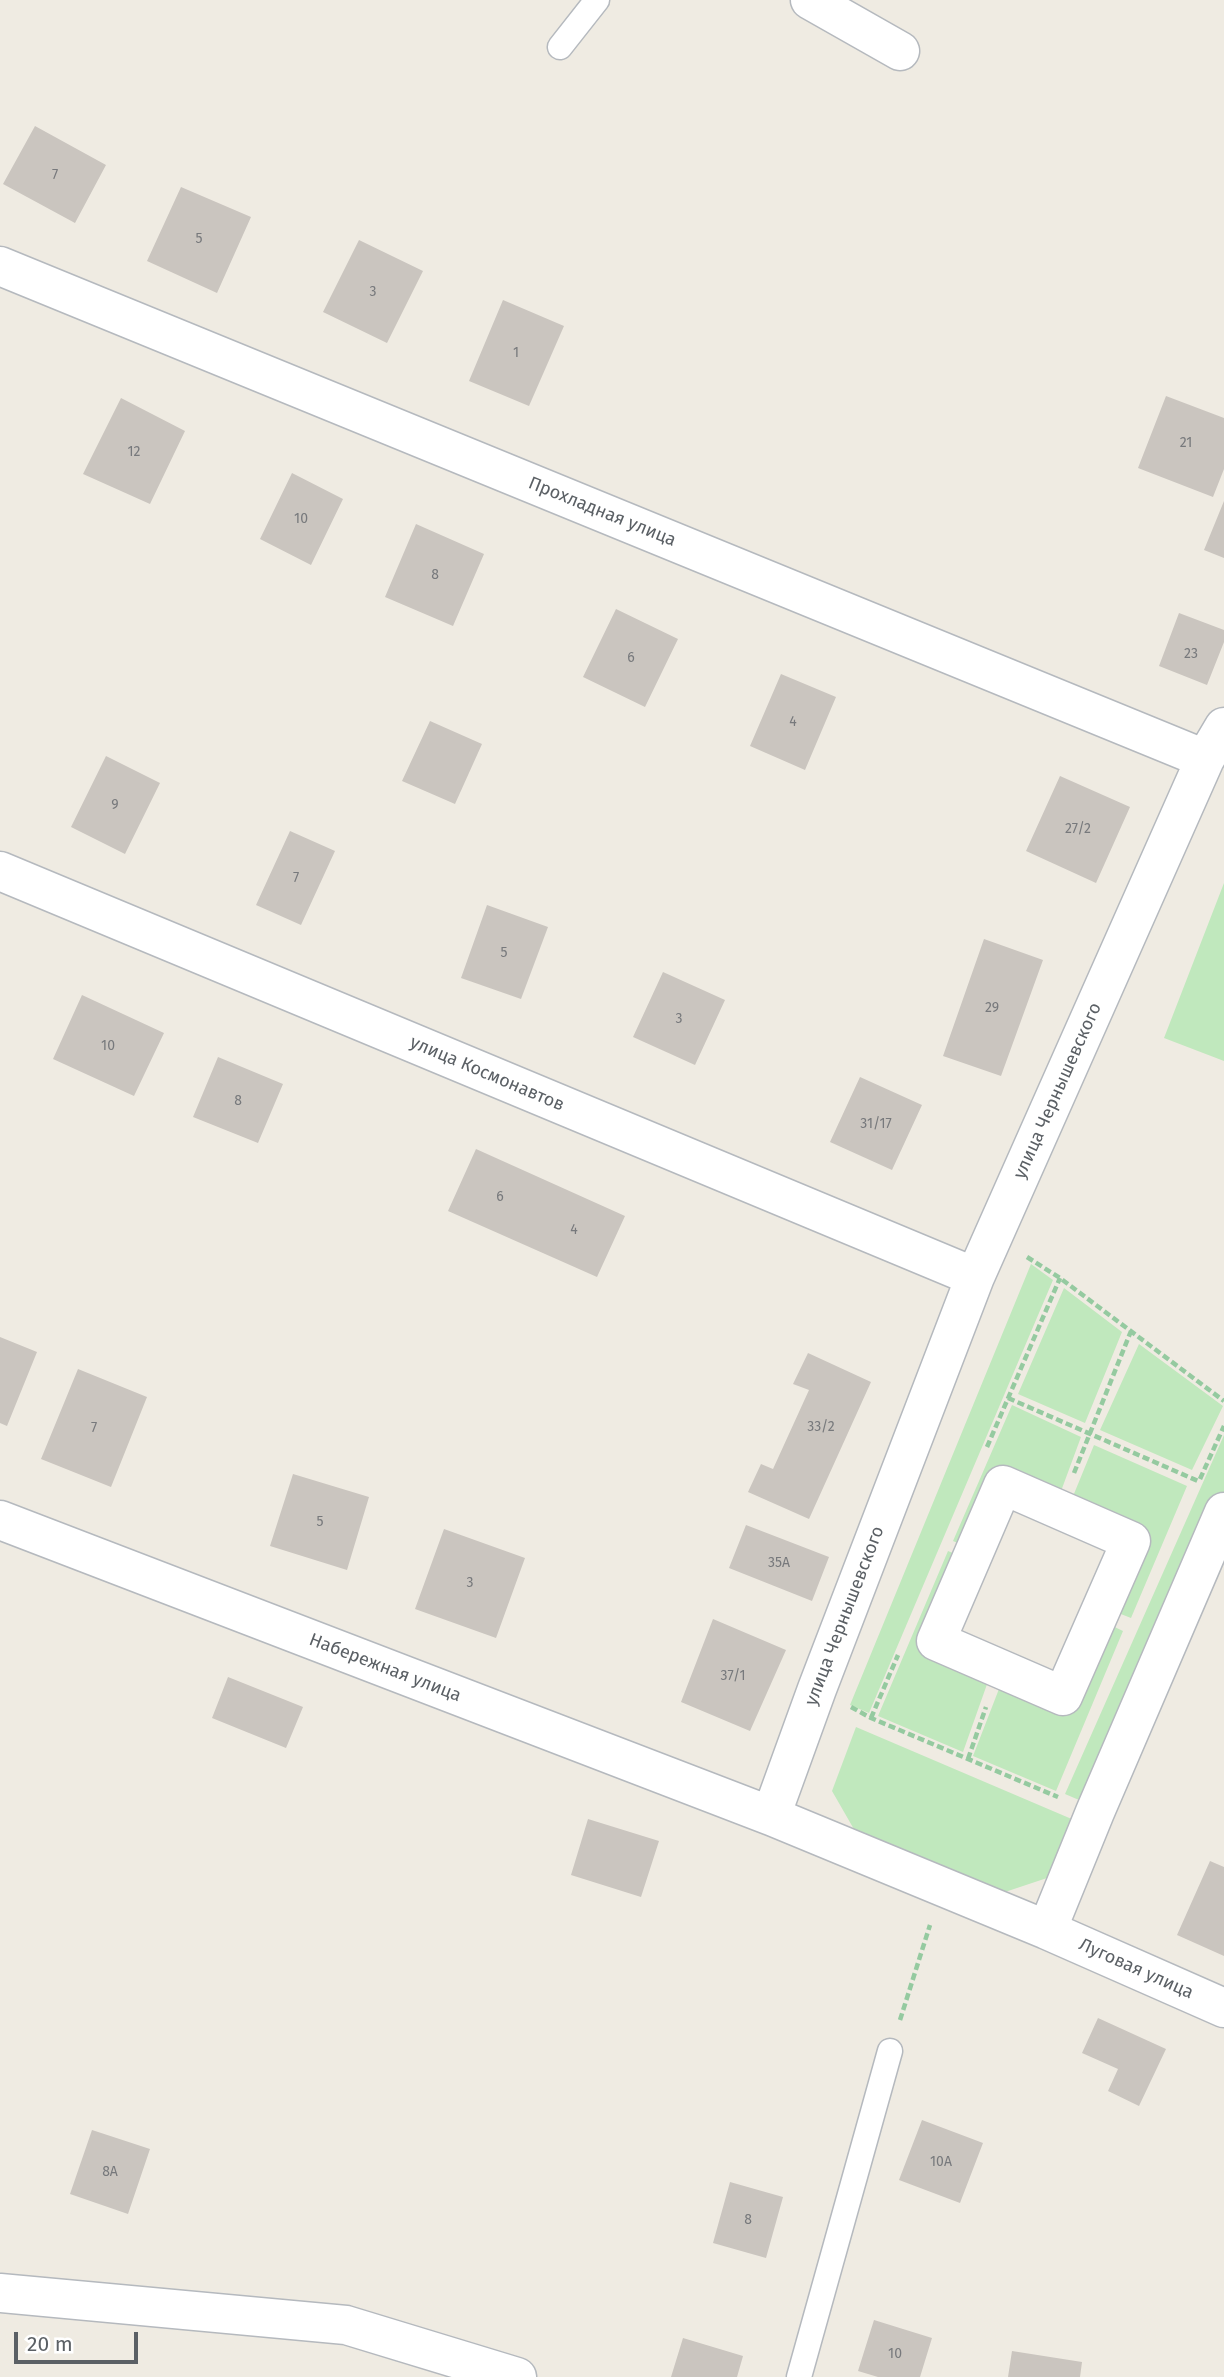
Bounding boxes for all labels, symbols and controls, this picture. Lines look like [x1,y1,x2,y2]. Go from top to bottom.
house number: 7 [52,167,58,183]
house number: 5 [195,231,203,247]
house number: 3 [370,284,376,300]
house number: 1 [513,345,519,361]
house number: 21 [1180,435,1192,451]
house number: 12 [128,444,140,460]
street label: Прохладная улица [525,472,679,552]
house number: 10 [294,511,308,527]
house number: 8 [431,567,439,583]
house number: 23 [1184,646,1198,662]
house number: 6 [627,650,635,666]
house number: 4 [789,714,797,730]
house number: 9 [111,797,119,813]
house number: 27/2 [1065,821,1091,837]
house number: 7 [293,870,299,886]
house number: 5 [500,945,508,961]
house number: 29 [985,1000,999,1016]
street label: улица Чернышевского [1009,1000,1107,1182]
house number: 3 [676,1011,682,1027]
street label: улица Космонавтов [407,1032,567,1116]
house number: 10 [101,1038,115,1054]
house number: 8 [234,1093,242,1109]
house number: 31/17 [860,1116,892,1132]
house number: 6 [496,1189,504,1205]
house number: 4 [570,1222,578,1238]
house number: 33/2 [807,1419,835,1435]
house number: 7 [91,1420,97,1436]
house number: 5 [316,1514,324,1530]
street label: улица Чернышевского [801,1523,889,1709]
house number: 35А [768,1555,790,1571]
house number: 3 [467,1575,473,1591]
street label: Набережная улица [306,1629,464,1707]
house number: 37/1 [720,1668,746,1684]
street label: Луговая улица [1075,1934,1197,2004]
house number: 10А [930,2154,952,2170]
house number: 8А [102,2164,118,2180]
house number: 8 [744,2212,752,2228]
scale bar [18,2318,142,2362]
text: 20 m [27,2331,73,2357]
house number: 10 [888,2346,902,2362]

